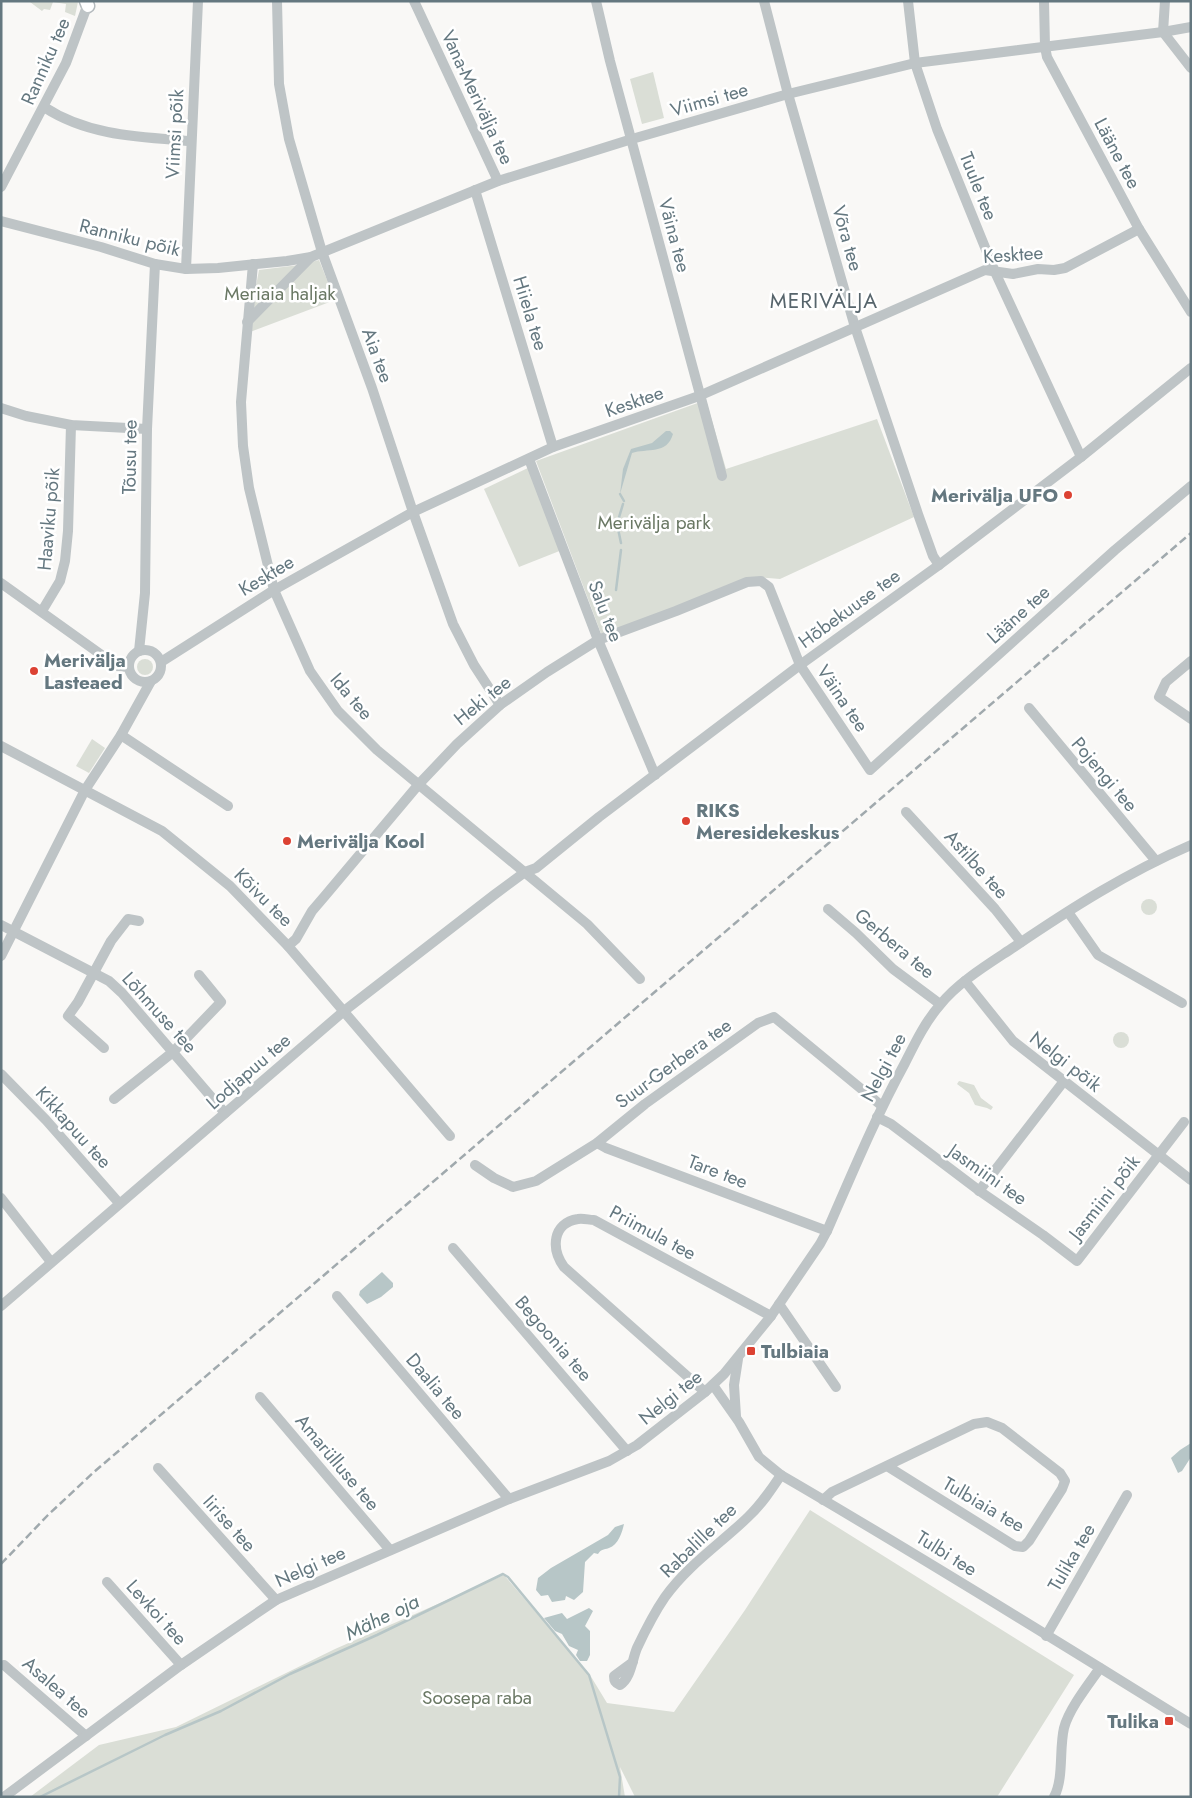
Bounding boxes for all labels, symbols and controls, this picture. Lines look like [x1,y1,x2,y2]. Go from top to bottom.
street label: Ranniku tee [14,13,77,109]
street label: Vana-Merivälja tee [435,26,521,169]
street label: Viimsi tee [667,75,751,123]
street label: Viimsi põik [159,88,190,180]
street label: Lääne tee [1088,113,1148,194]
street label: Tuule tee [953,148,1004,224]
street label: Väina tee [652,195,697,275]
street label: Võra tee [825,202,870,274]
street label: Ranniku põik [77,212,184,263]
street label: Kesktee [982,239,1044,270]
street label: Hiiela tee [506,273,555,354]
park label: Meriaia haljak [224,280,336,307]
district label: MERIVÄLJA [770,286,878,316]
street label: Aia tee [355,324,400,387]
street label: Kesktee [601,379,667,424]
street label: Tõusu tee [115,419,144,495]
street label: Haaviku põik [31,466,67,572]
place label: Merivälja UFO [931,482,1058,509]
marker: Merivälja UFO [1062,489,1074,501]
park label: Merivälja park [597,509,711,536]
street label: Kesktee [234,548,299,602]
street label: Hõbekuuse tee [793,562,906,655]
street label: Salu tee [582,577,630,646]
street label: Lääne tee [981,579,1056,650]
place label: Merivälja Lasteaed [44,647,126,696]
street label: Väina tee [810,659,875,737]
marker: Merivälja Lasteaed [28,665,40,677]
street label: Ida tee [324,667,380,726]
street label: Heki tee [448,669,517,732]
street label: Pojengi tee [1065,731,1144,818]
place label: RIKS Meresidekeskus [696,797,840,846]
marker: RIKS Meresidekeskus [680,815,692,827]
street label: Astilbe tee [938,824,1015,905]
place label: Merivälja Kool [297,828,425,855]
marker: Merivälja Kool [281,835,293,847]
street label: Kõivu tee [228,862,299,933]
street label: Gerbera tee [849,902,941,985]
street label: Lõhmuse tee [116,966,204,1059]
street label: Suur-Gerbera tee [610,1012,737,1115]
street label: Nelgi põik [1024,1025,1108,1099]
street label: Lodjapuu tee [200,1027,297,1116]
street label: Nelgi tee [854,1028,913,1106]
street label: Kikkapuu tee [29,1080,118,1174]
street label: Jasmiini tee [940,1136,1033,1212]
street label: Tare tee [684,1148,752,1195]
street label: Jasmiini põik [1061,1149,1147,1248]
street label: Priimula tee [605,1198,701,1267]
street label: Begoonia tee [509,1290,599,1387]
place label: Tulbiaia [761,1338,829,1365]
marker: Tulbiaia [745,1345,757,1357]
street label: Daalia tee [400,1347,472,1426]
street label: Nelgi tee [633,1363,708,1431]
street label: Amarülluse tee [289,1408,386,1517]
street label: Tulbiaia tee [938,1470,1030,1539]
street label: Iirise tee [197,1489,263,1558]
street label: Rabalille tee [654,1497,743,1584]
street label: Tulika tee [1041,1518,1102,1596]
street label: Tulbi tee [911,1524,983,1583]
street label: Nelgi tee [271,1539,350,1594]
street label: Levkoi tee [120,1574,193,1651]
water label: Mähe oja [340,1587,424,1648]
street label: Asalea tee [17,1650,97,1725]
park label: Soosepa raba [422,1684,532,1711]
place label: Tulika [1107,1708,1159,1735]
marker: Tulika [1163,1715,1175,1727]

